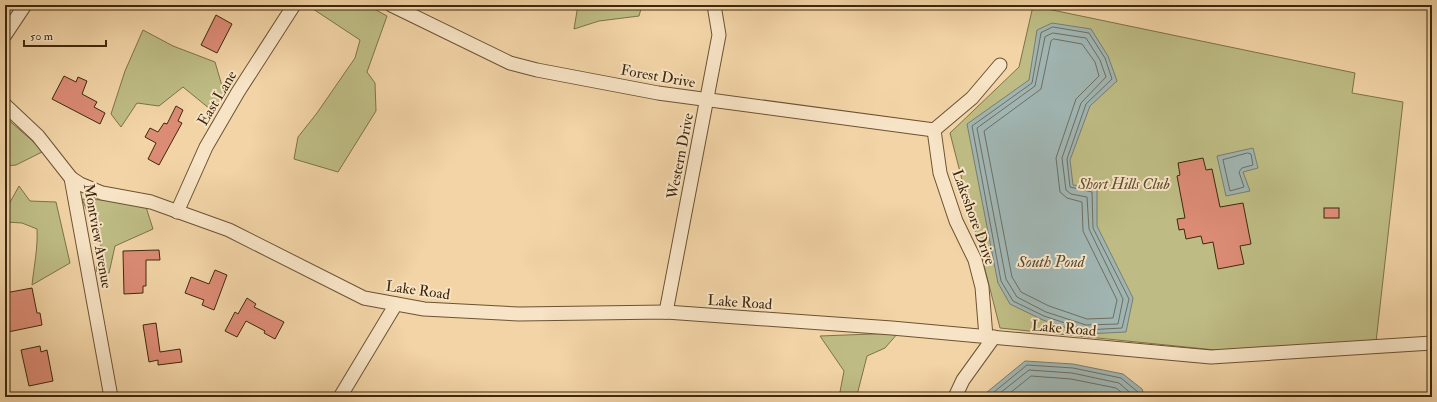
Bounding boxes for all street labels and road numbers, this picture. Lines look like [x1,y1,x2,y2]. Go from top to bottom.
street label: Forest Drive [619,61,697,92]
street label: East Lane [194,67,241,129]
street label: Western Drive [663,111,698,202]
street label: Lakeshore Drive [948,167,1000,267]
street label: Montview Avenue [79,182,116,290]
street label: Lake Road [385,277,452,304]
street label: Lake Road [707,291,774,314]
street label: Lake Road [1031,316,1098,341]

